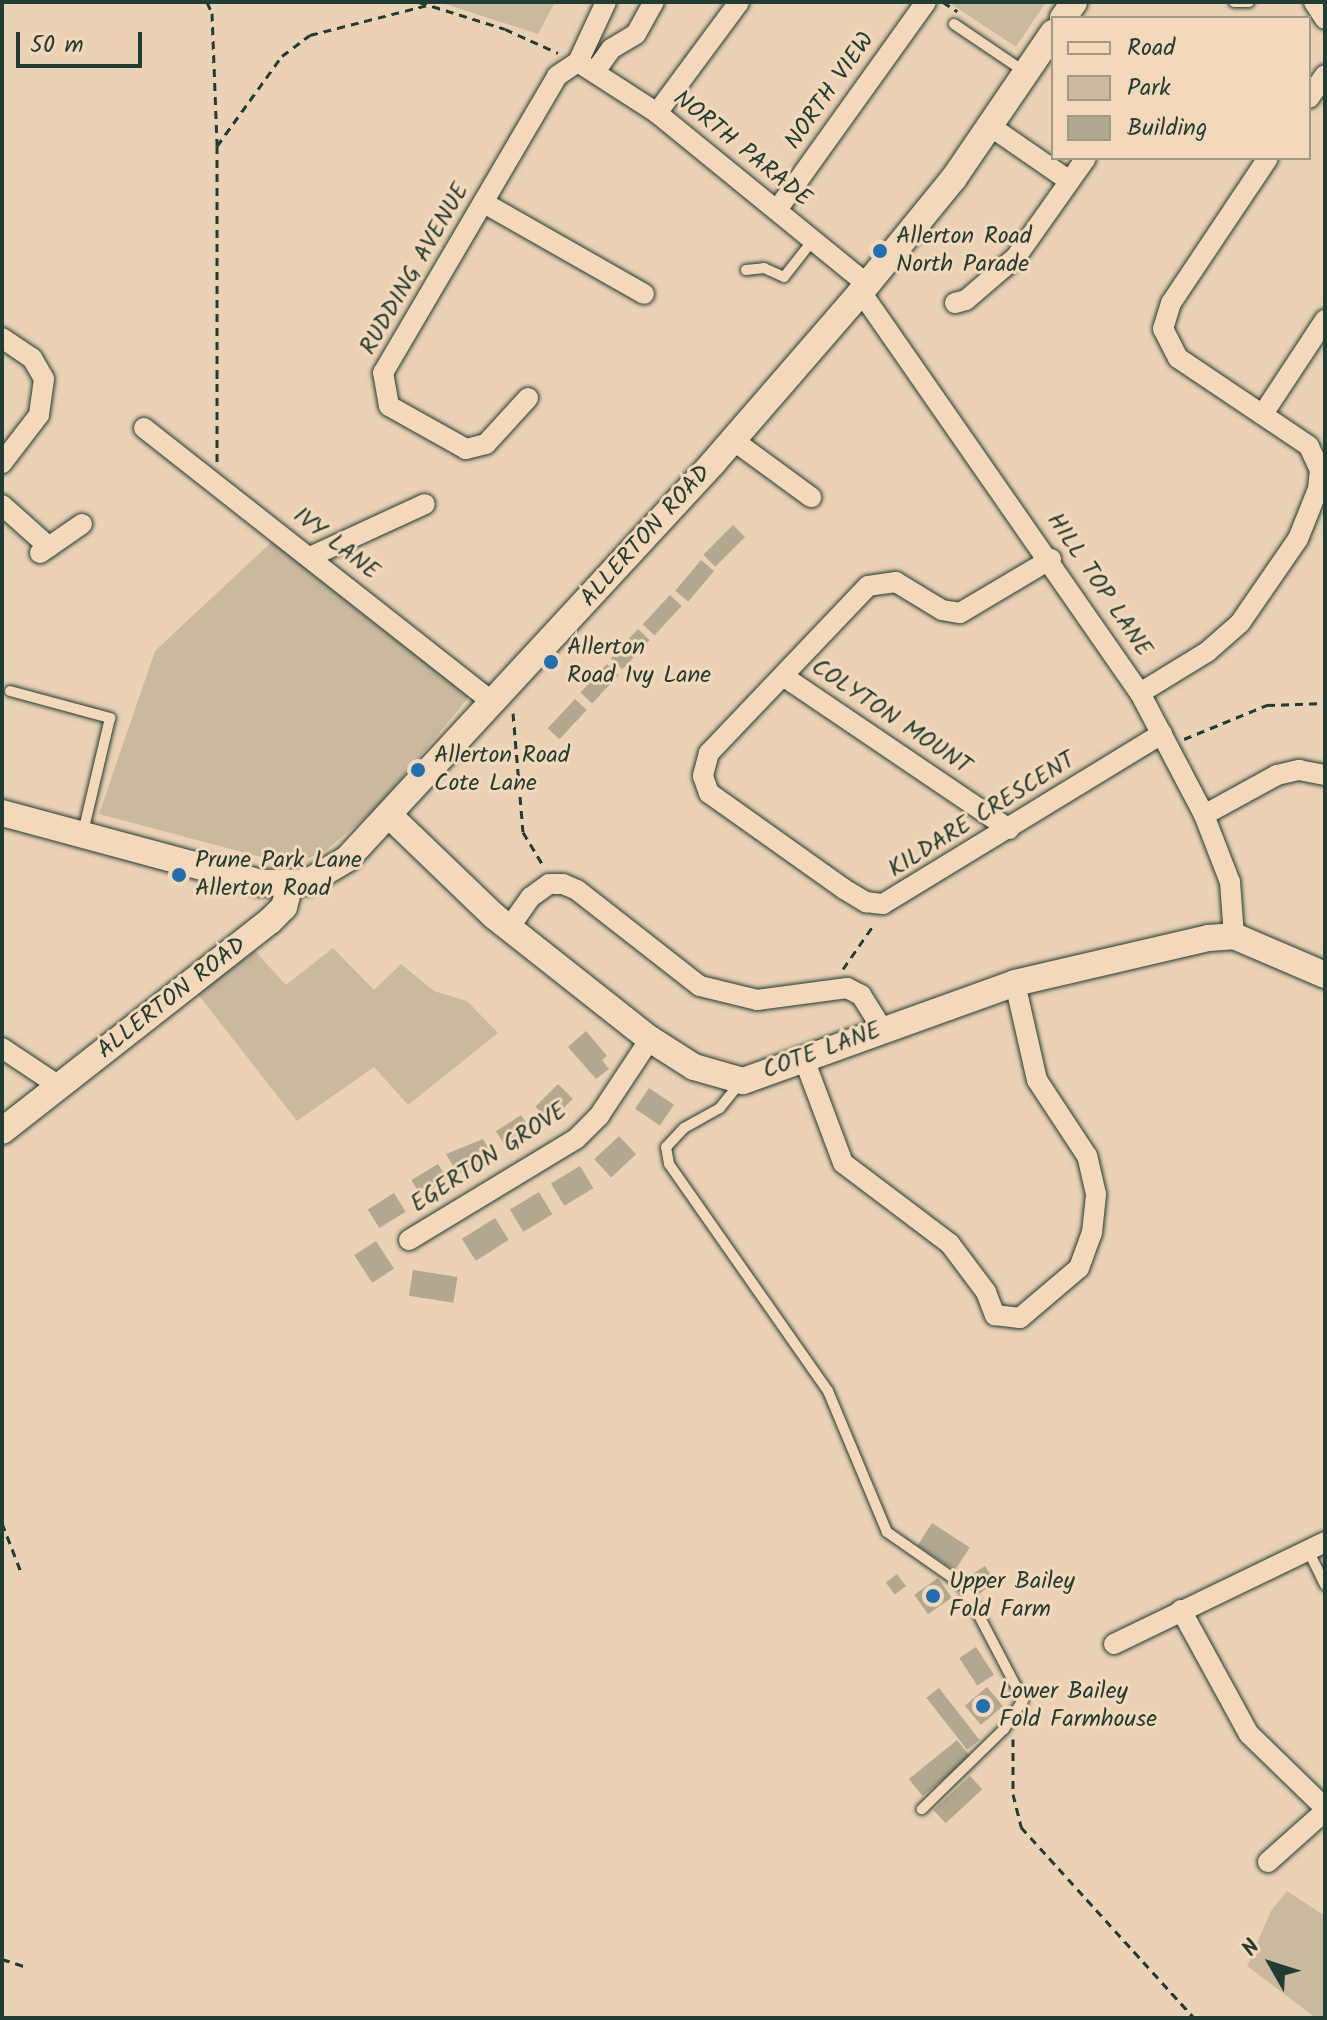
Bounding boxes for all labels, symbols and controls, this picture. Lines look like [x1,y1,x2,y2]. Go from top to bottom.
scale bar [20,16,146,66]
legend [1051,16,1311,160]
text: 50 m [30,26,84,65]
street label: NORTH VIEW [779,27,881,155]
text: Road [1127,29,1175,68]
text: Park [1127,69,1171,108]
street label: NORTH PARADE [667,85,817,213]
text: Building [1127,109,1207,148]
street label: RUDDING AVENUE [354,178,476,360]
place label: Allerton Road North Parade [896,223,1032,279]
marker: Allerton Road North Parade [871,242,889,260]
street label: ALLERTON ROAD [575,459,717,613]
street label: IVY LANE [287,501,385,587]
street label: HILL TOP LANE [1040,507,1158,663]
place label: Allerton Road Ivy Lane [567,634,711,690]
marker: Allerton Road Ivy Lane [542,653,560,671]
street label: COLYTON MOUNT [806,653,976,781]
place label: Allerton Road Cote Lane [434,742,570,798]
street label: KILDARE CRESCENT [883,746,1081,884]
marker: Allerton Road Cote Lane [409,761,427,779]
place label: Prune Park Lane Allerton Road [195,847,362,903]
marker: Prune Park Lane Allerton Road [170,866,188,884]
street label: ALLERTON ROAD [92,931,252,1065]
street label: COTE LANE [759,1016,885,1086]
street label: EGERTON GROVE [406,1097,572,1219]
place label: Upper Bailey Fold Farm [949,1568,1075,1624]
marker: Upper Bailey Fold Farm [924,1587,942,1605]
place label: Lower Bailey Fold Farmhouse [999,1678,1157,1734]
marker: Lower Bailey Fold Farmhouse [974,1697,992,1715]
north arrow [1231,1924,1311,2004]
text: N [1234,1932,1270,1965]

